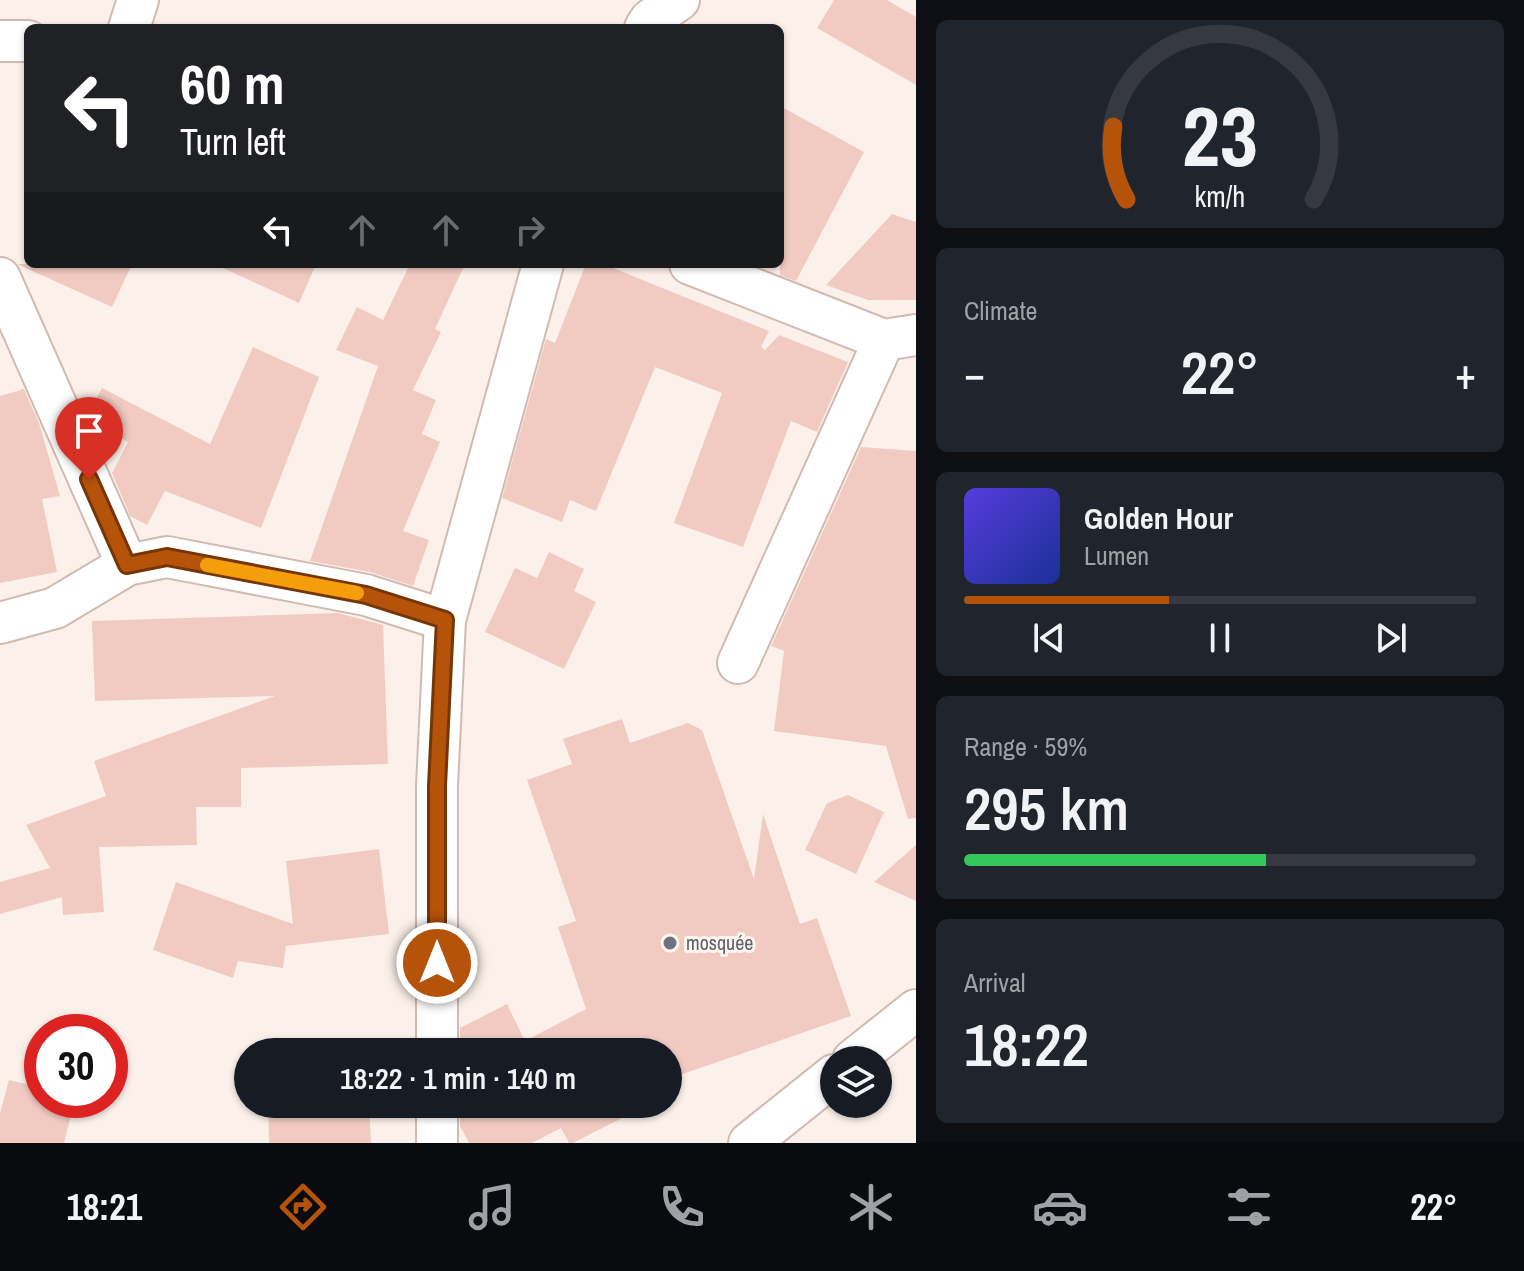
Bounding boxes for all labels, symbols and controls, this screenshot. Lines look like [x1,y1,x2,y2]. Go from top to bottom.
text: 60 m [180,46,285,121]
icon: left [48,56,152,160]
text: 23 [1182,80,1258,192]
text: Turn left [180,118,286,166]
text: km/h [1195,177,1245,216]
icon: left [256,208,300,252]
icon: ahead [340,208,384,252]
icon: ahead [424,208,468,252]
icon: right [508,208,552,252]
text: Climate [964,293,1037,328]
text: 22° [1181,332,1259,413]
text: − [964,343,985,403]
text: + [1455,343,1476,403]
pin [55,397,123,479]
icon: arrive [67,409,111,453]
text: Golden Hour [1084,498,1233,538]
text: Lumen [1084,538,1149,573]
icon: previous [1027,616,1071,660]
icon: pause [1198,616,1242,660]
icon: next [1369,616,1413,660]
text: Range · 59% [964,729,1087,764]
text: 295 km [964,768,1129,849]
position arrow [395,921,479,1005]
place label: mosquée [686,929,753,956]
marker: mosquée [661,934,679,952]
text: Arrival [964,965,1026,1000]
text: 18:22 [964,1004,1089,1085]
speed limit sign: 30 [24,1014,128,1118]
map controls [820,1046,892,1118]
button: layers [820,1046,892,1118]
text: 18:22 · 1 min · 140 m [340,1058,576,1098]
icon: directions [275,1179,331,1235]
icon: music [464,1179,520,1235]
icon: phone [654,1179,710,1235]
icon: climate [843,1179,899,1235]
icon: car [1032,1179,1088,1235]
icon: filters [1221,1179,1277,1235]
text: 18:21 [67,1183,142,1231]
text: 22° [1410,1183,1457,1231]

